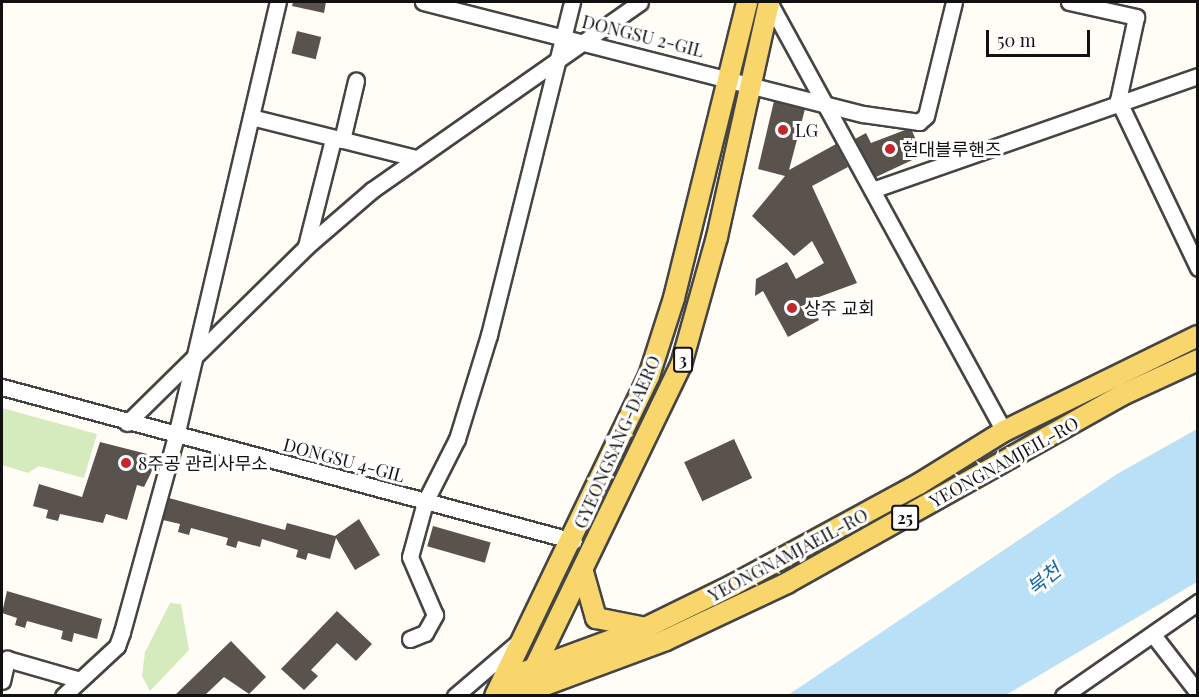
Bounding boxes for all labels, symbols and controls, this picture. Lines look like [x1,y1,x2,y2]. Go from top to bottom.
street label: DONGSU 2-GIL [580,10,706,62]
scale bar [989,18,1092,56]
text: 50 m [997,28,1036,52]
place label: LG [795,119,818,141]
marker: LG [776,123,790,137]
place label: 현대블루핸즈 [902,138,1001,160]
marker: 현대블루핸즈 [883,142,897,156]
place label: 상주 교회 [804,297,875,319]
marker: 상주 교회 [785,301,799,315]
road number: 3 [672,347,694,373]
street label: GYEONGSANG-DAERO [569,352,665,532]
street label: YEONGNAMJEIL-RO [926,412,1082,512]
street label: DONGSU 4-GIL [281,433,407,487]
place label: 8주공 관리사무소 [138,452,268,474]
marker: 8주공 관리사무소 [119,456,133,470]
street label: YEONGNAMJAEIL-RO [705,504,871,606]
road number: 25 [890,505,920,531]
water label: 북천 [1021,557,1065,599]

